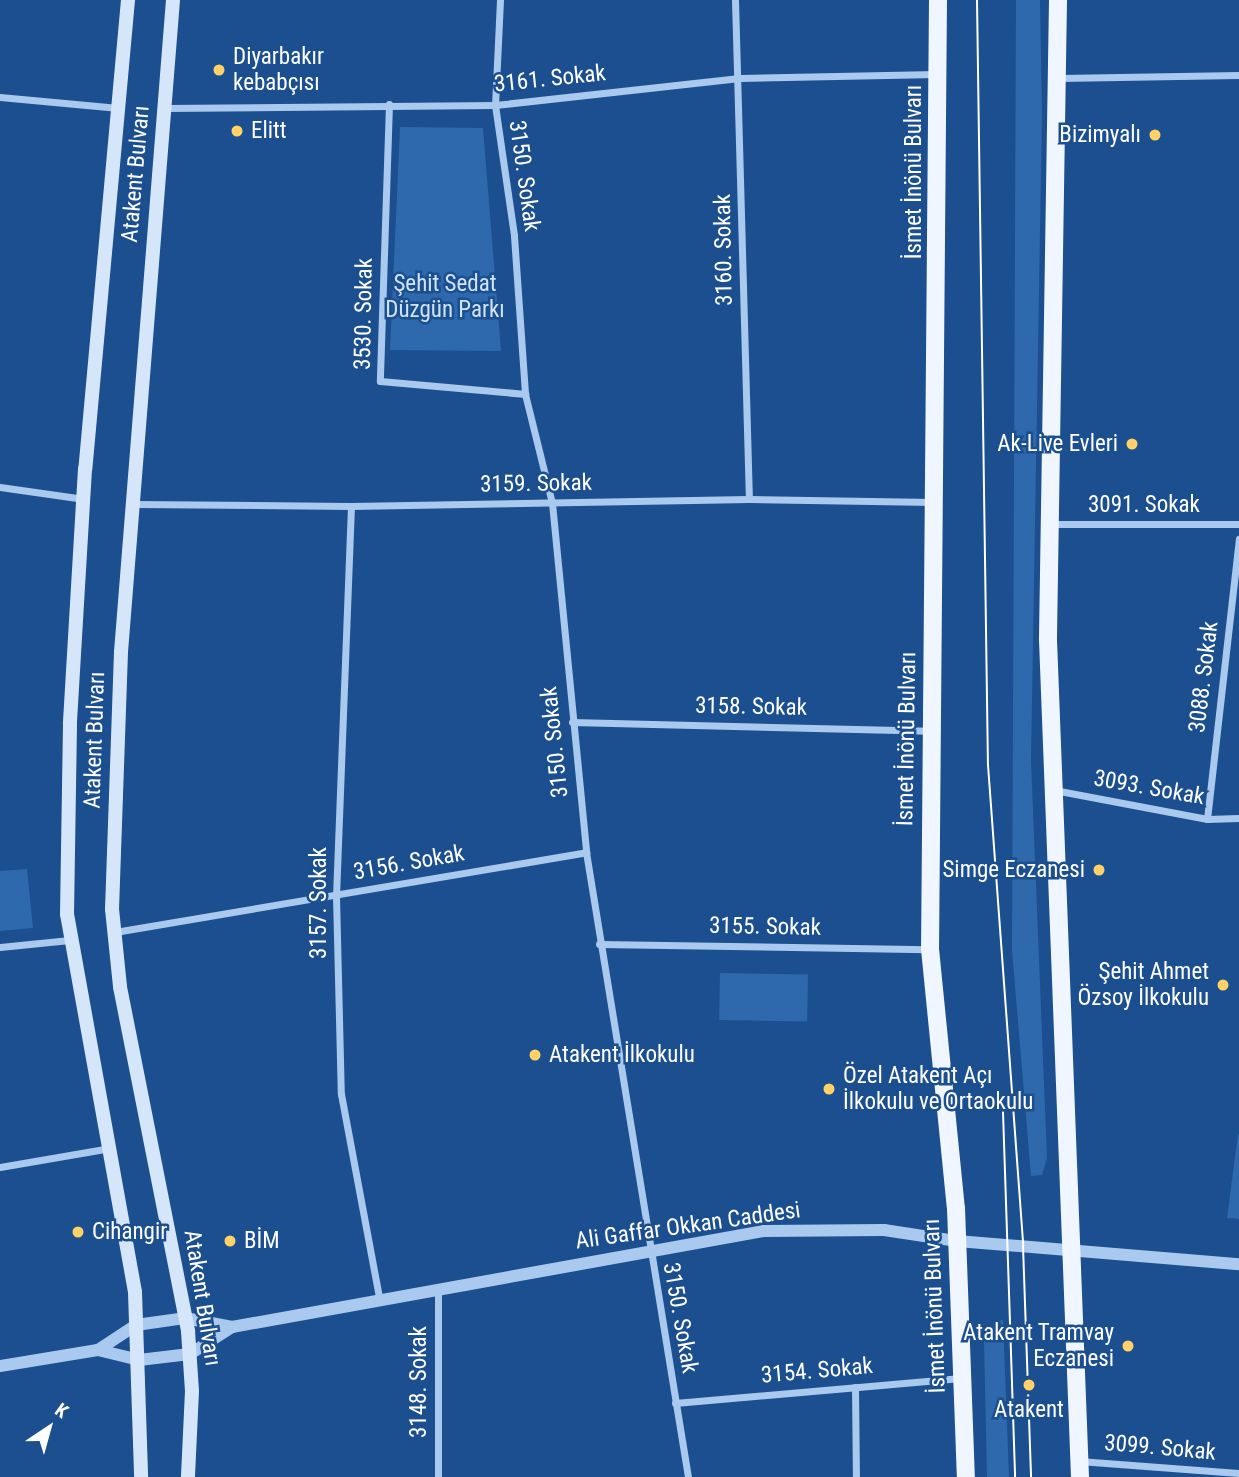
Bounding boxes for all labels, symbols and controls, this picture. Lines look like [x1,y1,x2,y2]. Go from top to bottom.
place label: Diyarbakır kebabçısı [233,43,324,97]
street label: 3161. Sokak [493,59,607,99]
marker: Diyarbakır kebabçısı [211,62,227,78]
street label: İsmet İnönü Bulvarı [900,85,928,259]
street label: Atakent Bulvarı [116,105,156,243]
place label: Elitt [251,117,287,145]
street label: 3150. Sokak [503,119,545,233]
place label: Bizimyalı [1059,121,1141,149]
marker: Elitt [229,123,245,139]
marker: Bizimyalı [1147,127,1163,143]
street label: 3160. Sokak [709,194,739,306]
street label: 3530. Sokak [349,258,379,370]
park label: Şehit Sedat Düzgün Parkı [385,270,505,324]
place label: Ak-Live Evleri [997,430,1118,458]
marker: Ak-Live Evleri [1124,436,1140,452]
street label: 3159. Sokak [480,469,592,499]
street label: 3091. Sokak [1088,491,1200,519]
street label: 3088. Sokak [1183,620,1225,734]
street label: İsmet İnönü Bulvarı [892,652,922,826]
street label: Atakent Bulvarı [79,671,111,809]
street label: 3150. Sokak [535,685,575,799]
street label: 3158. Sokak [695,692,807,722]
street label: 3093. Sokak [1091,765,1207,811]
street label: 3156. Sokak [351,840,467,886]
street label: 3157. Sokak [305,847,333,959]
place label: Simge Eczanesi [942,856,1085,884]
marker: Simge Eczanesi [1091,862,1107,878]
street label: 3155. Sokak [709,912,821,942]
place label: Şehit Ahmet Özsoy İlkokulu [1078,958,1209,1012]
marker: Şehit Ahmet Özsoy İlkokulu [1215,977,1231,993]
place label: Atakent İlkokulu [549,1041,695,1069]
marker: Atakent İlkokulu [527,1047,543,1063]
place label: Özel Atakent Açı İlkokulu ve Ortaokulu [843,1062,1033,1116]
marker: Özel Atakent Açı İlkokulu ve Ortaokulu [821,1081,837,1097]
street label: Ali Gaffar Okkan Caddesi [574,1197,802,1255]
place label: Cihangir [92,1218,167,1246]
street label: İsmet İnönü Bulvarı [918,1218,952,1394]
marker: Cihangir [70,1224,86,1240]
place label: BİM [244,1227,280,1255]
street label: Atakent Bulvarı [178,1228,226,1368]
marker: BİM [222,1233,238,1249]
street label: 3150. Sokak [657,1260,703,1376]
place label: Atakent Tramvay Eczanesi [963,1319,1114,1373]
street label: 3148. Sokak [405,1326,433,1438]
marker: Atakent Tramvay Eczanesi [1120,1338,1136,1354]
street label: 3154. Sokak [760,1352,874,1390]
marker: Atakent [1021,1377,1037,1393]
north arrow [14,1393,84,1463]
place label: Atakent [994,1396,1064,1424]
text: K [51,1398,73,1423]
street label: 3099. Sokak [1103,1429,1217,1467]

